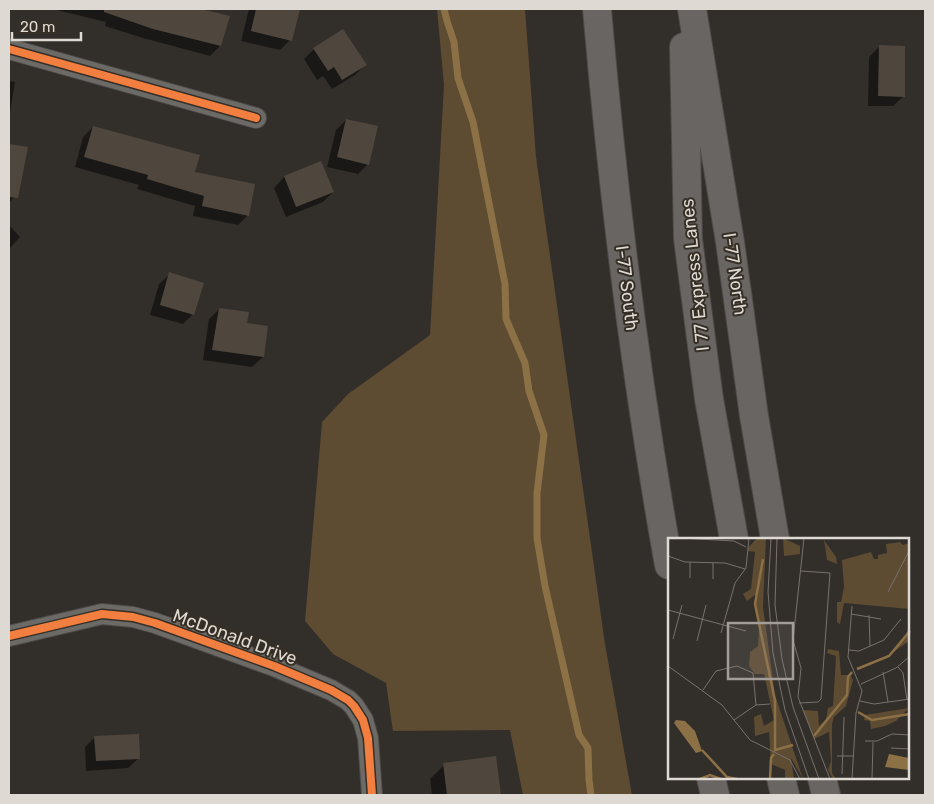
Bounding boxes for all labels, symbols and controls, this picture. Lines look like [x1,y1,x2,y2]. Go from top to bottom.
scale bar [12,10,81,42]
text: 20 m [20,18,55,36]
street label: I 77 Express Lanes [676,198,714,352]
street label: I-77 North [718,231,752,317]
street label: I-77 South [611,244,643,332]
inset map [668,538,909,779]
street label: McDonald Drive [170,604,300,670]

